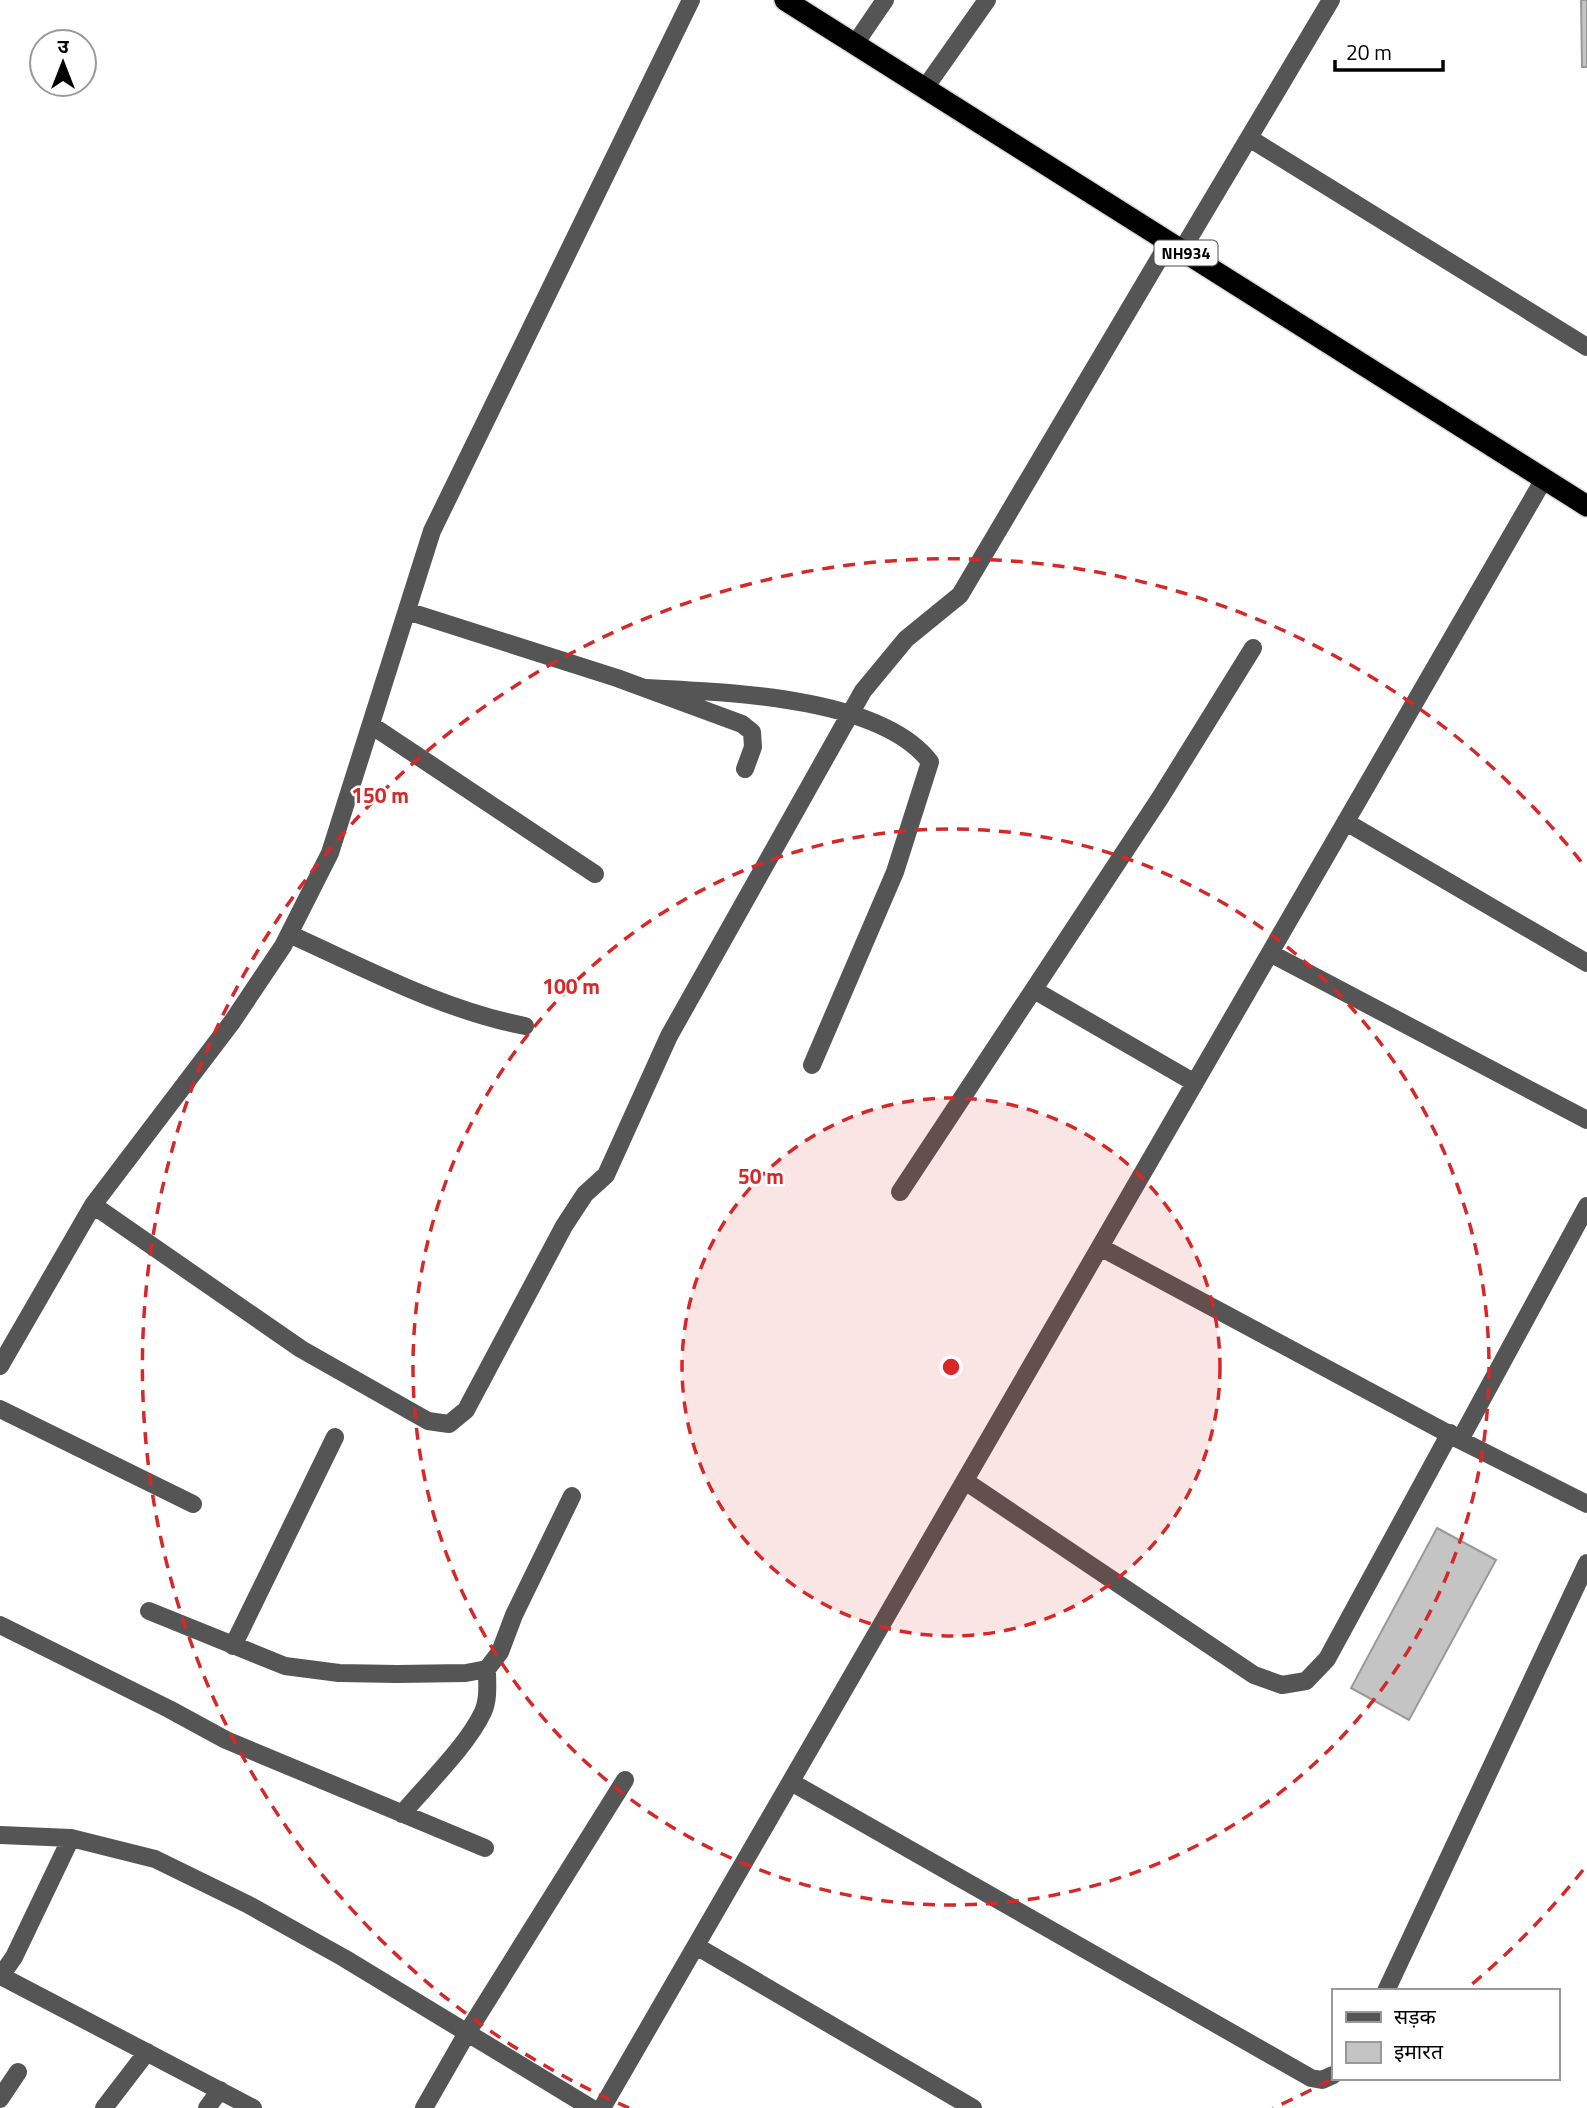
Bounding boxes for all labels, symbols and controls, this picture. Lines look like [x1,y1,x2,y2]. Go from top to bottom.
north arrow [28,28,98,98]
scale bar [1335,28,1444,72]
text: उ [57,31,69,60]
text: 20 m [1346,36,1392,68]
road number: NH934 [1154,241,1218,266]
text: 150 m [351,779,409,811]
text: 100 m [542,970,600,1002]
text: 50 m [738,1160,784,1192]
centre of rings [939,1355,963,1379]
legend [1332,1989,1559,2080]
text: सड़क [1394,2000,1436,2032]
text: इमारत [1394,2035,1444,2067]

